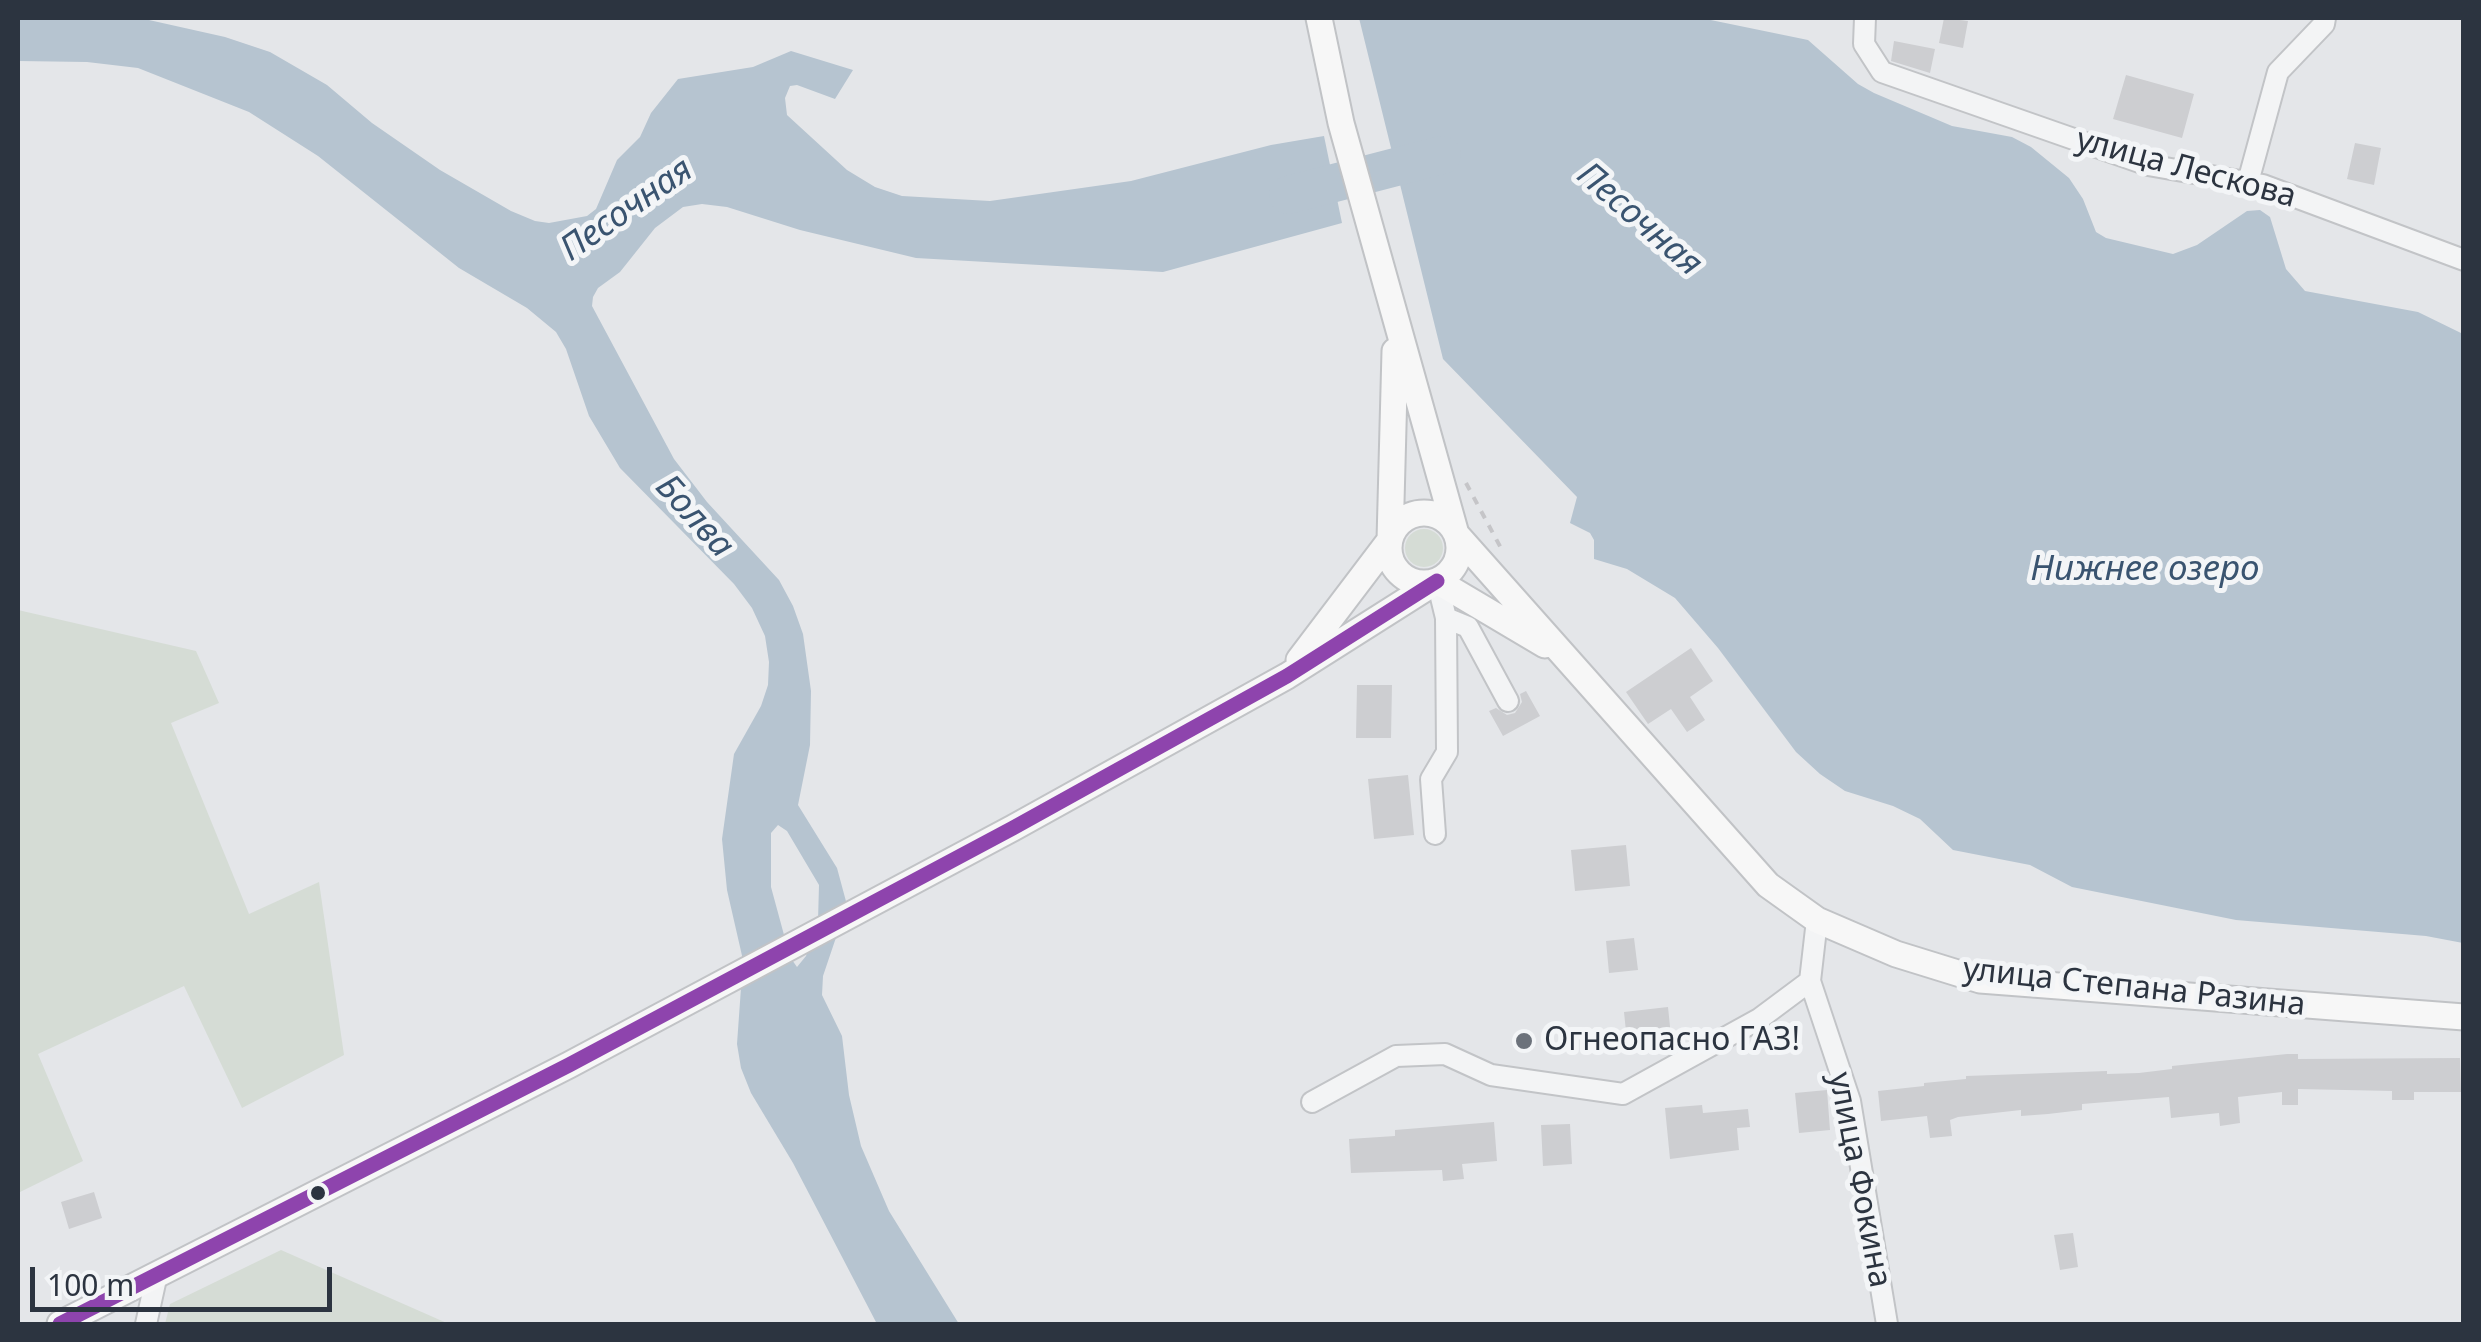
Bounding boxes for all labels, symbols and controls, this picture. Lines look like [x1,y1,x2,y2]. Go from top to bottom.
street label: улица Лескова [2072,121,2300,217]
water label: Песочная [553,149,701,271]
water label: Песочная [1568,154,1710,286]
water label: Болва [646,467,742,567]
water label: Нижнее озеро [2030,549,2260,591]
street label: улица Степана Разина [1961,951,2307,1025]
place label: Огнеопасно ГАЗ! [1544,1022,1800,1060]
marker: Огнеопасно ГАЗ! [1513,1030,1535,1052]
street label: улица Фокина [1819,1069,1899,1291]
unlabelled marker [308,1183,328,1203]
scale bar [35,1247,338,1309]
text: 100 m [47,1264,134,1305]

